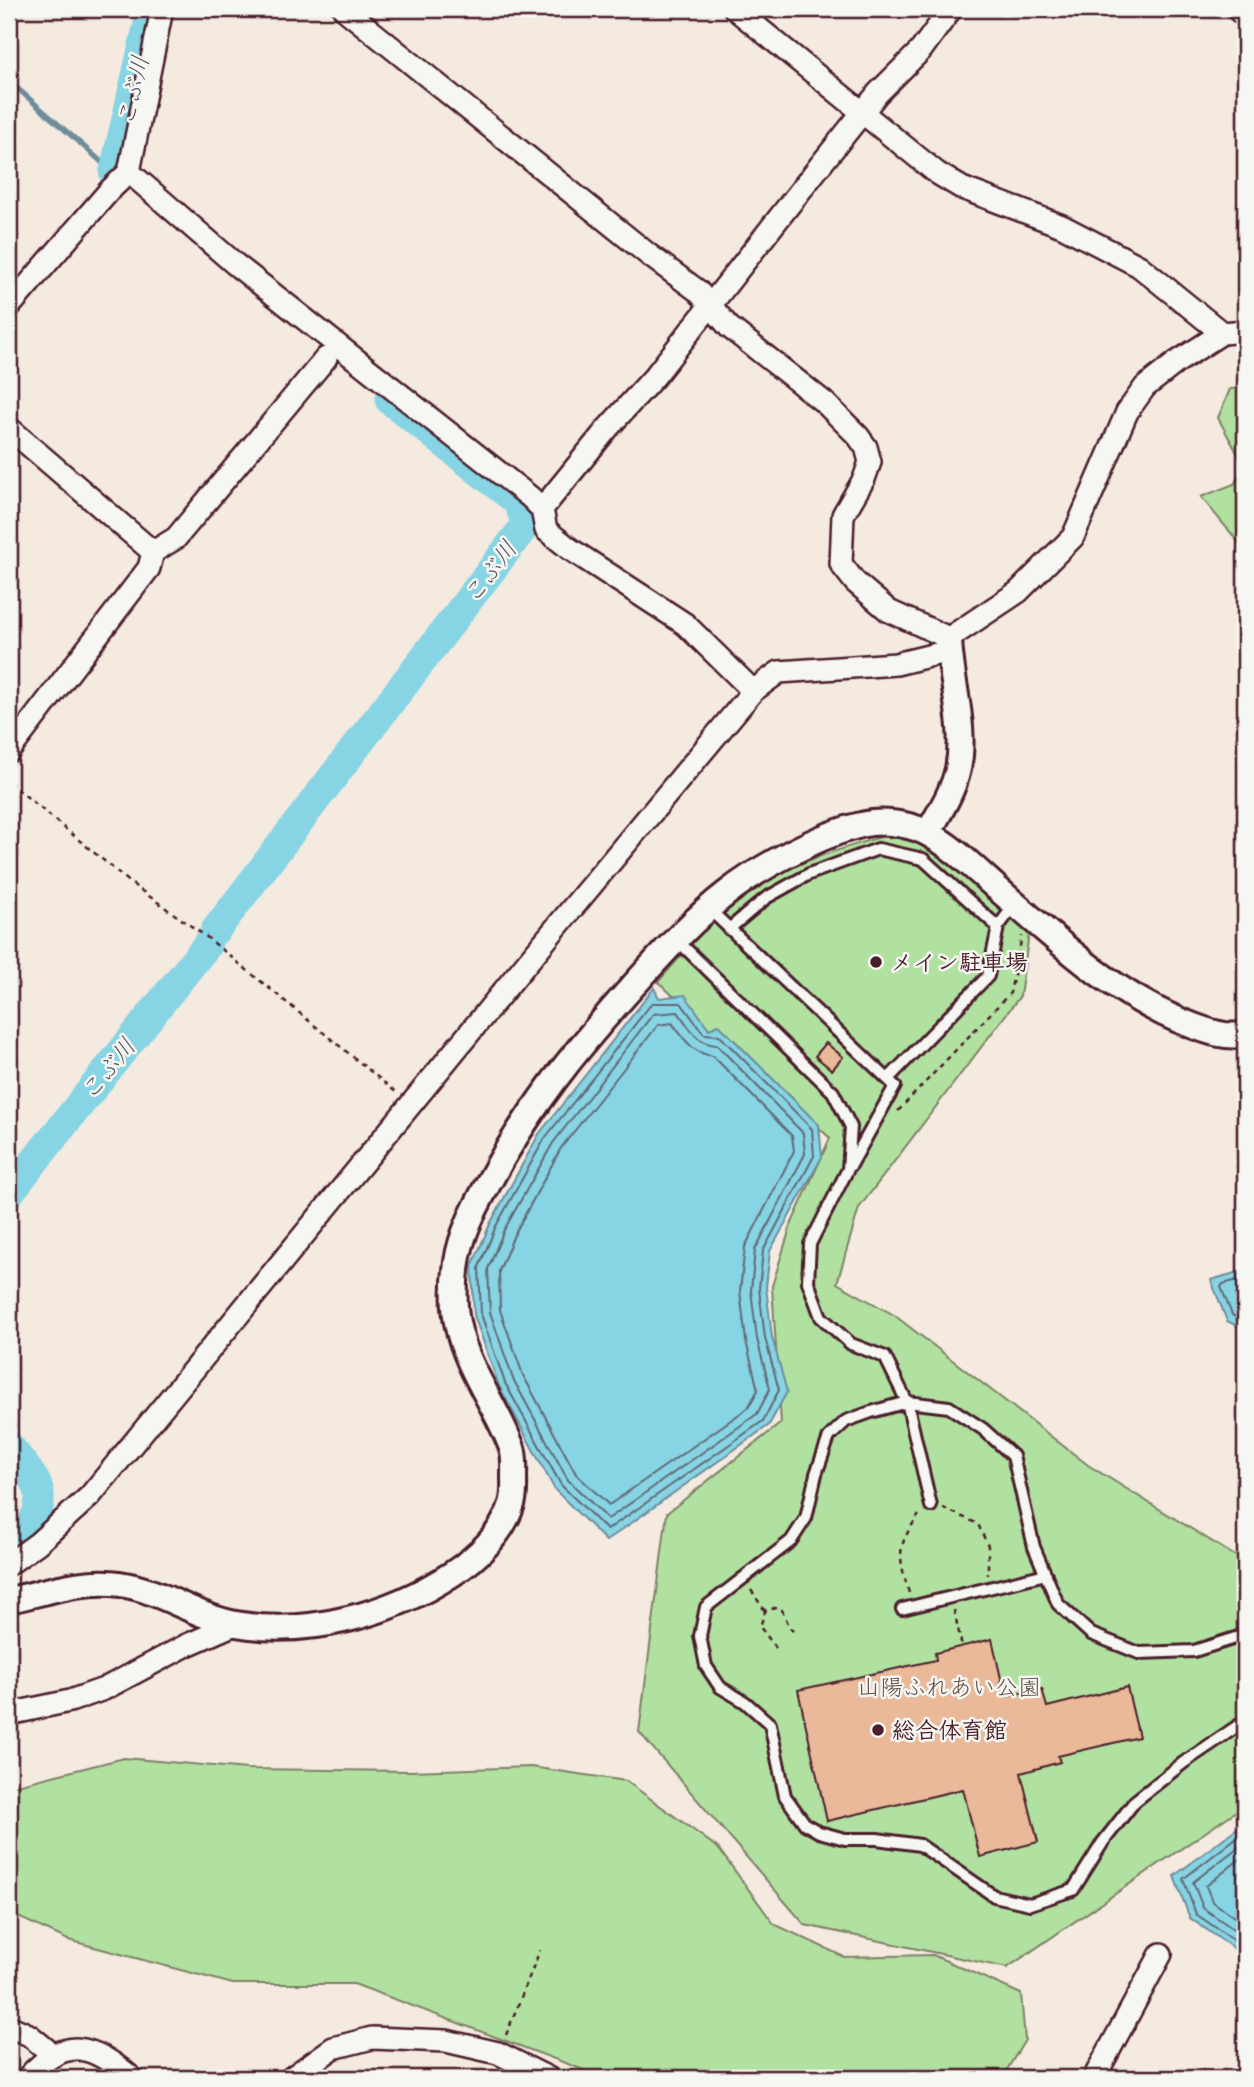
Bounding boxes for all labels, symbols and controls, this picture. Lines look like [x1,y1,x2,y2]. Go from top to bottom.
water label: こぶ川 [111,53,161,131]
water label: こぶ川 [457,535,528,613]
place label: メイン駐車場 [890,949,1028,982]
marker: メイン駐車場 [868,954,884,970]
water label: こぶ川 [74,1032,146,1110]
park label: 山陽ふれあい公園 [857,1674,1041,1707]
place label: 総合体育館 [892,1717,1007,1750]
marker: 総合体育館 [870,1722,886,1738]

